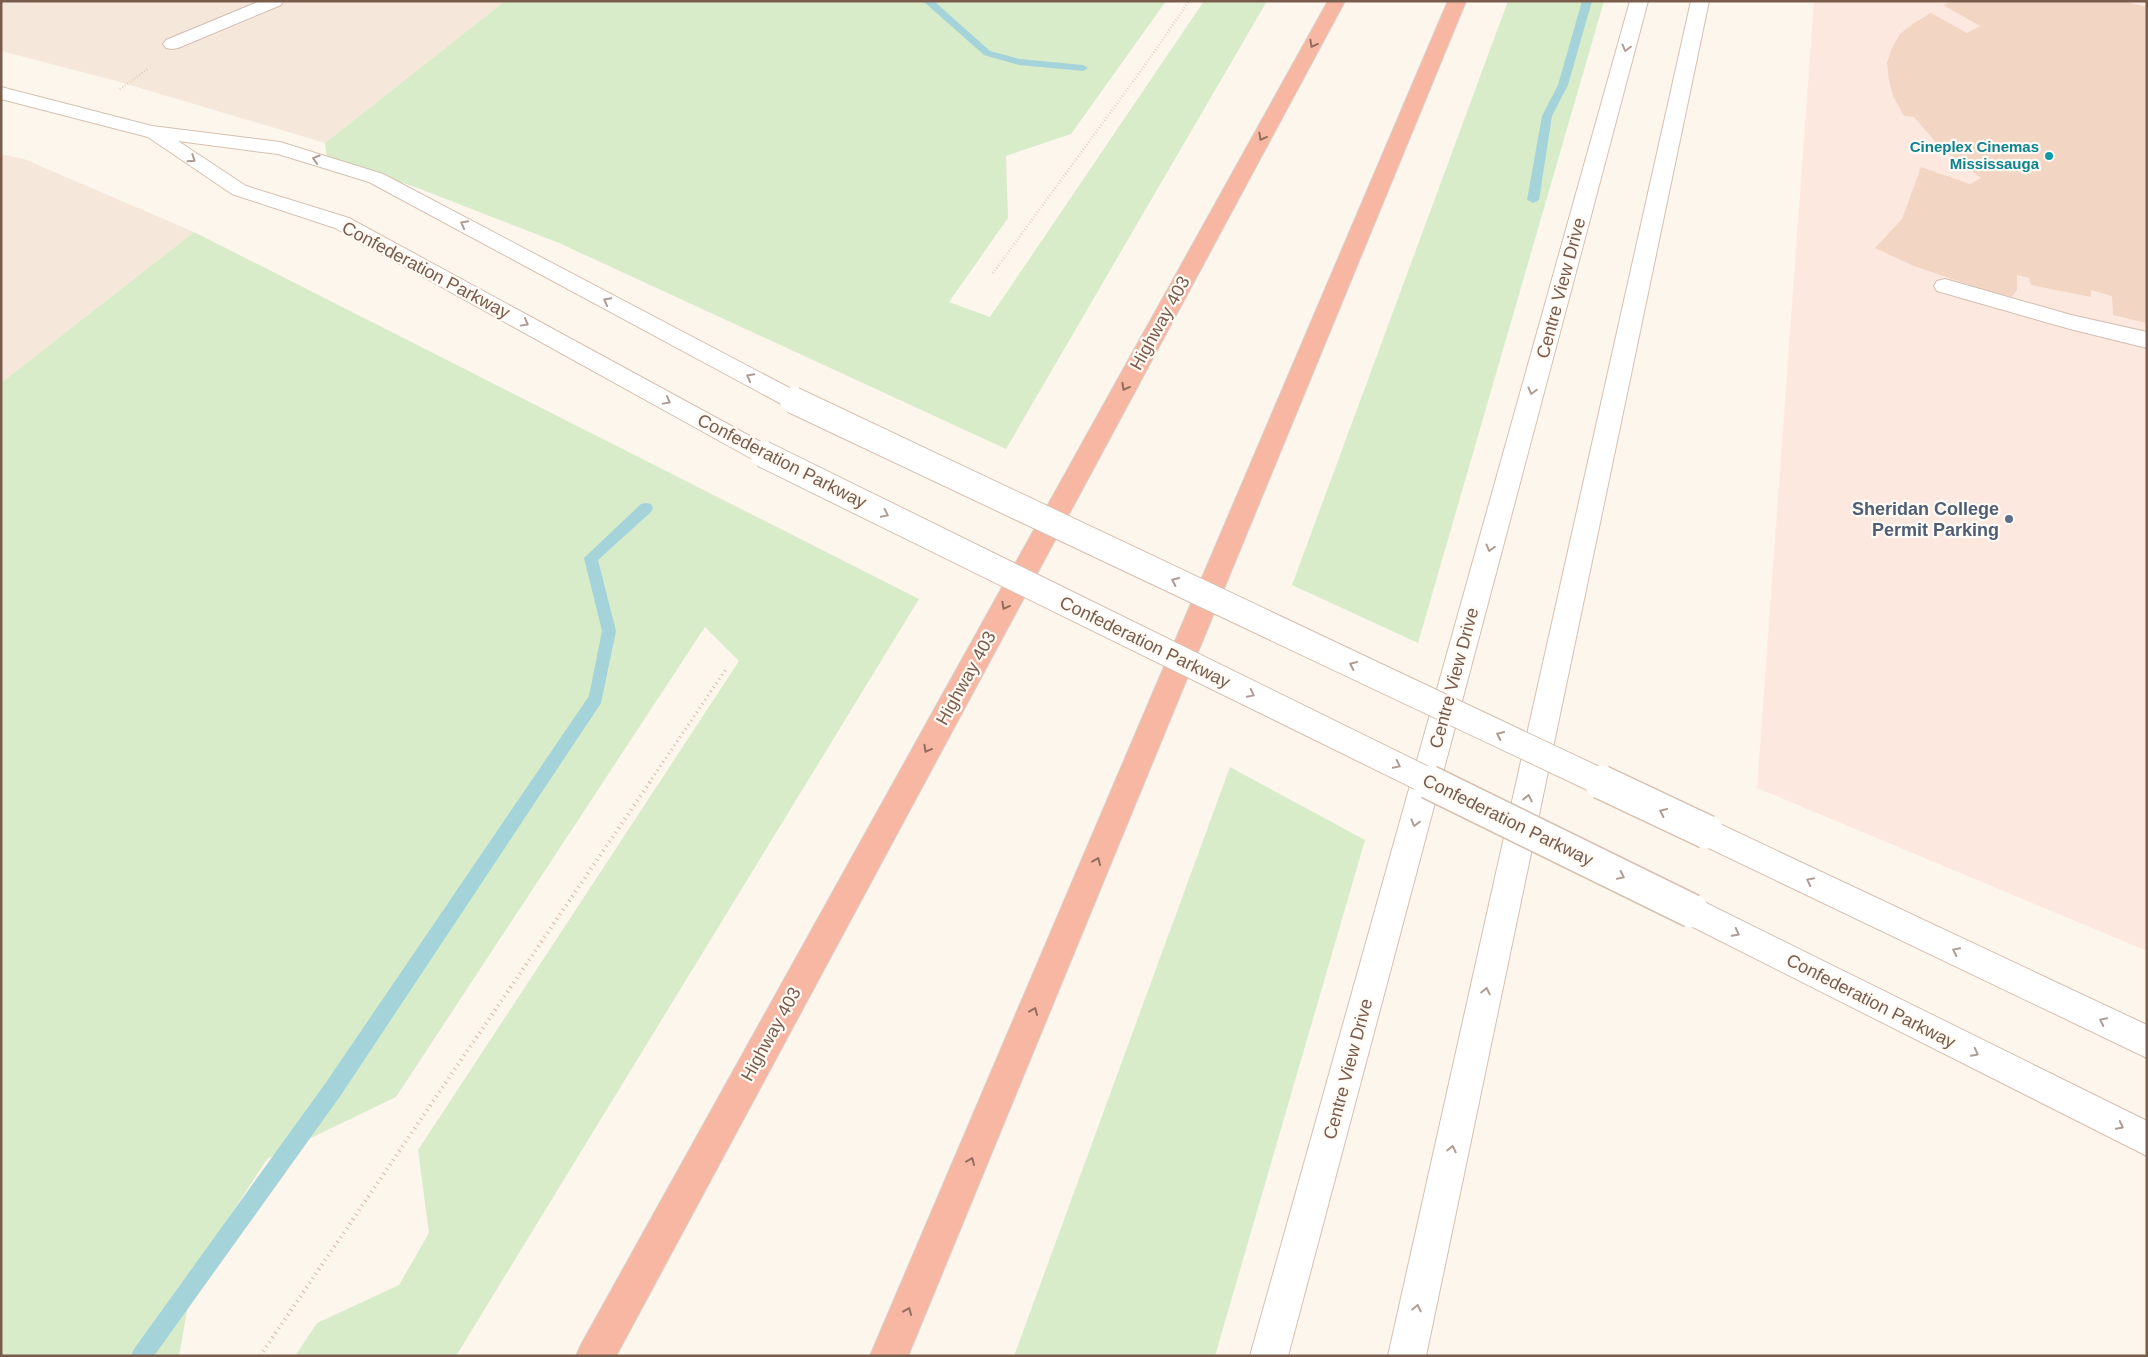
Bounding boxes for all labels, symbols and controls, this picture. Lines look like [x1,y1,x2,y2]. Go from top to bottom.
one-way arrow [1309,39,1319,48]
one-way arrow [1621,44,1632,53]
one-way arrow [1258,132,1268,141]
place label: Cineplex Cinemas Mississauga [1910,138,2040,172]
marker: Cineplex Cinemas Mississauga [2043,150,2055,162]
one-way arrow [187,153,196,162]
one-way arrow [312,155,320,165]
street label: Centre View Drive [1533,216,1589,360]
street label: Confederation Parkway [339,217,513,323]
one-way arrow [460,220,469,230]
street label: Highway 403 [1126,273,1194,373]
one-way arrow [603,297,612,307]
one-way arrow [519,317,528,327]
one-way arrow [747,374,756,384]
one-way arrow [1121,382,1131,391]
one-way arrow [1528,386,1538,394]
one-way arrow [662,395,671,405]
street label: Confederation Parkway [694,410,870,512]
place label: Sheridan College Permit Parking [1852,499,1999,540]
one-way arrow [880,508,889,518]
marker: Sheridan College Permit Parking [2003,513,2015,525]
one-way arrow [1485,543,1495,551]
one-way arrow [1171,577,1180,587]
street label: Confederation Parkway [1057,592,1233,692]
one-way arrow [1001,601,1011,610]
street label: Centre View Drive [1426,606,1482,750]
street label: Highway 403 [932,628,1000,728]
one-way arrow [1350,661,1359,671]
one-way arrow [1246,688,1255,698]
one-way arrow [1496,730,1505,741]
one-way arrow [923,744,933,753]
one-way arrow [1392,759,1401,770]
street label: Confederation Parkway [1420,770,1596,870]
one-way arrow [1522,793,1533,802]
one-way arrow [1659,807,1668,818]
one-way arrow [1410,818,1420,826]
one-way arrow [1090,857,1101,866]
one-way arrow [1616,870,1625,880]
one-way arrow [1806,878,1815,888]
one-way arrow [1731,927,1740,937]
one-way arrow [1952,947,1961,958]
street label: Confederation Parkway [1783,950,1959,1052]
street label: Highway 403 [737,984,805,1084]
one-way arrow [1480,986,1491,995]
street label: Centre View Drive [1320,997,1376,1141]
one-way arrow [1027,1007,1038,1016]
one-way arrow [2099,1017,2108,1028]
one-way arrow [1970,1047,1979,1057]
one-way arrow [2115,1120,2124,1130]
one-way arrow [1446,1145,1457,1154]
one-way arrow [965,1157,975,1166]
one-way arrow [1411,1304,1422,1313]
one-way arrow [902,1307,913,1316]

